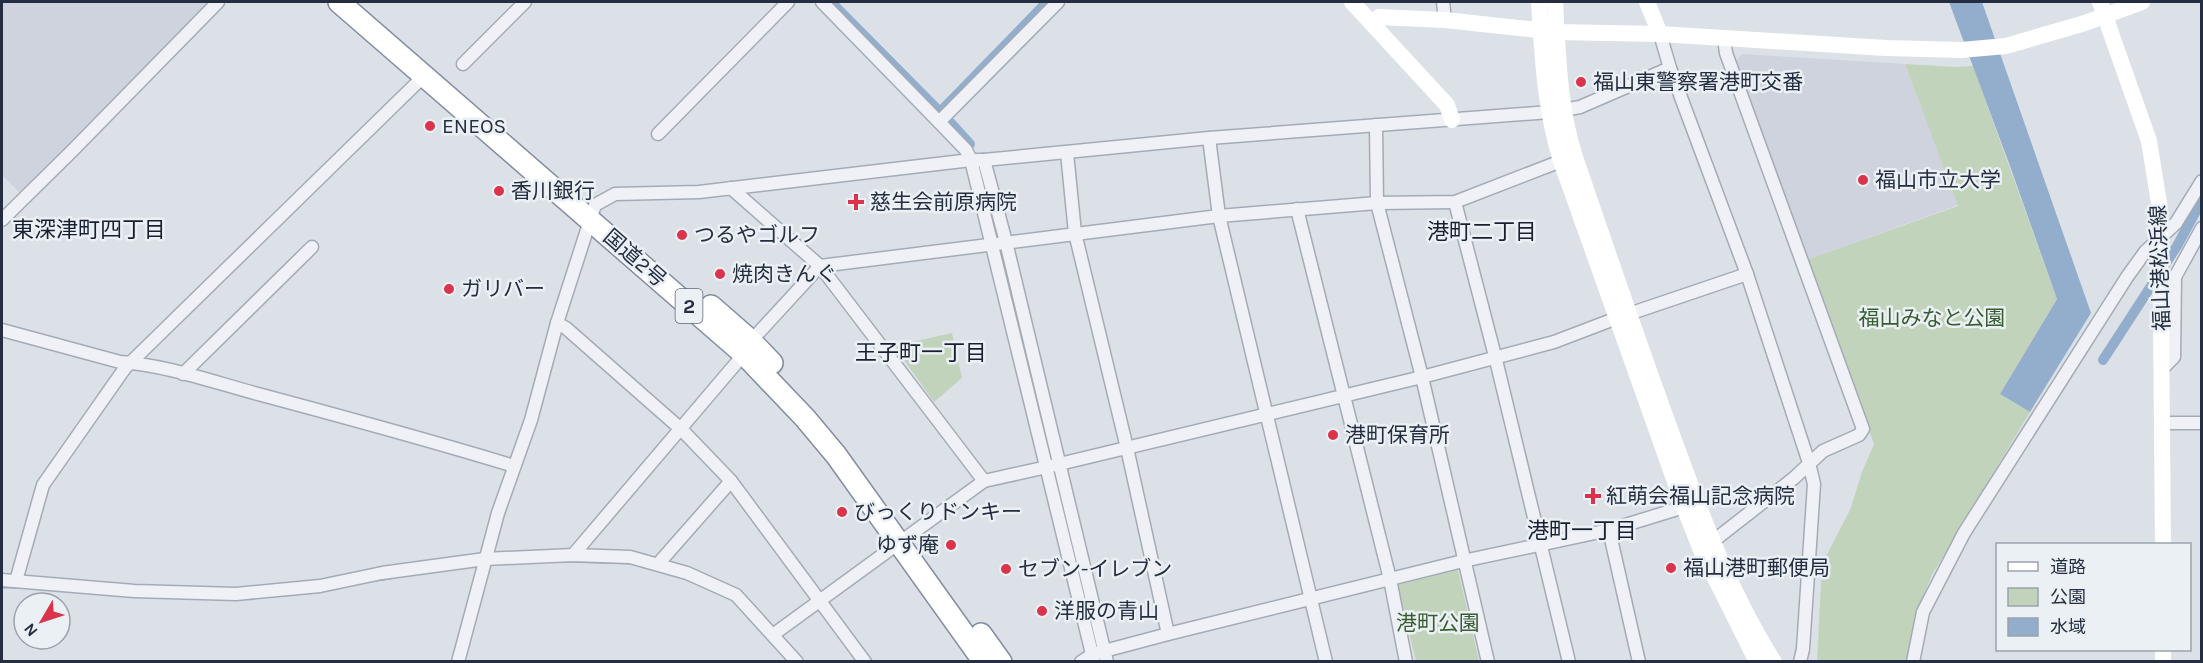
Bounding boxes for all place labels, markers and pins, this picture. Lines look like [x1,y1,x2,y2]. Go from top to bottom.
place label: 福山東警察署港町交番 [1593,70,1803,94]
marker: 福山東警察署港町交番 [1574,75,1588,89]
place label: ENEOS [442,114,506,138]
marker: ENEOS [423,119,437,133]
place label: 福山市立大学 [1875,168,2001,192]
marker: 福山市立大学 [1856,173,1870,187]
place label: 香川銀行 [511,179,595,203]
marker: 香川銀行 [492,184,506,198]
place label: 慈生会前原病院 [870,190,1017,214]
marker: 慈生会前原病院 [847,193,865,211]
place label: つるやゴルフ [694,223,820,247]
marker: つるやゴルフ [675,228,689,242]
place label: 焼肉きんぐ [732,262,837,286]
marker: 焼肉きんぐ [713,267,727,281]
place label: ガリバー [461,277,545,301]
marker: ガリバー [442,282,456,296]
place label: 港町保育所 [1345,423,1450,447]
marker: 港町保育所 [1326,428,1340,442]
place label: 紅萌会福山記念病院 [1606,484,1795,508]
marker: 紅萌会福山記念病院 [1584,487,1602,505]
place label: びっくりドンキー [854,500,1022,524]
marker: びっくりドンキー [835,505,849,519]
place label: ゆず庵 [876,533,939,557]
marker: ゆず庵 [944,538,958,552]
place label: 福山港町郵便局 [1683,556,1830,580]
place label: セブン-イレブン [1018,557,1172,581]
marker: 福山港町郵便局 [1664,561,1678,575]
marker: セブン-イレブン [999,562,1013,576]
place label: 洋服の青山 [1054,599,1159,623]
marker: 洋服の青山 [1035,604,1049,618]

